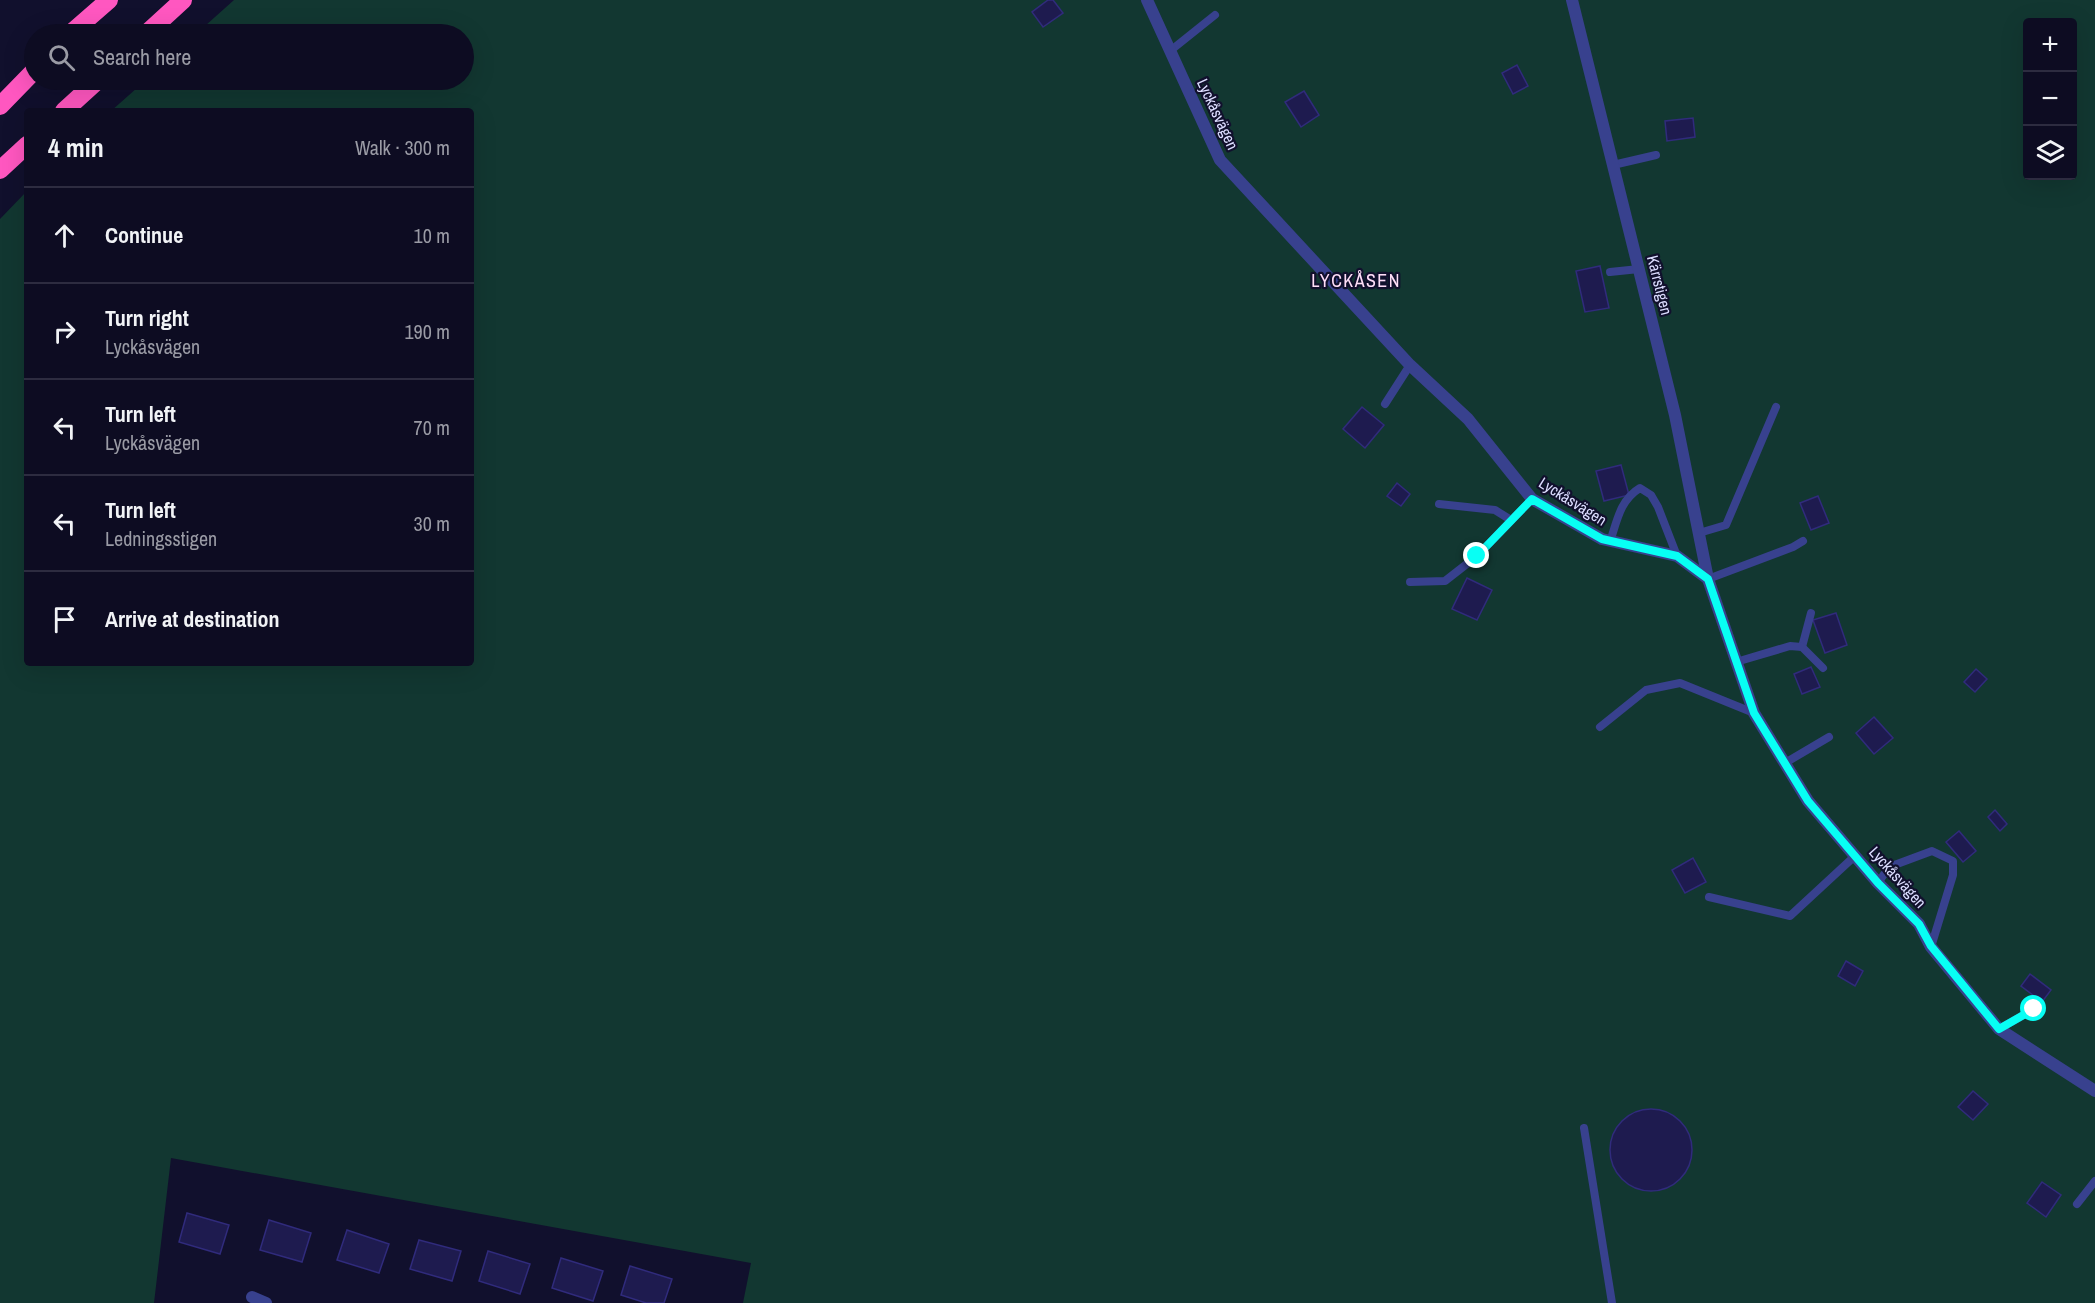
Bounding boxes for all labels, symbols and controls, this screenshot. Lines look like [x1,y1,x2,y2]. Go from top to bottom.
map controls [2023,18,2077,180]
button: + [2023,18,2077,72]
search box [24,24,474,90]
icon: search [45,41,78,74]
text: Search here [93,42,191,72]
button: − [2023,72,2077,126]
street label: Lyckåsvägen [1192,75,1244,153]
button: layers [2023,126,2077,180]
text: 4 min [48,130,104,165]
text: Walk · 300 m [355,134,450,161]
icon: ahead [48,219,81,252]
text: Continue [105,220,183,250]
text: 10 m [414,222,450,249]
street label: Kärrstigen [1642,253,1678,317]
district label: LYCKÅSEN [1311,268,1401,293]
text: Turn right [105,303,189,333]
icon: right [48,315,81,348]
text: 190 m [404,318,450,345]
text: Lyckåsvägen [105,333,200,360]
text: Turn left [105,399,176,429]
icon: left [48,411,81,444]
text: 70 m [414,414,450,441]
text: Lyckåsvägen [105,429,200,456]
street label: Lyckåsvägen [1535,472,1611,530]
text: Turn left [105,495,176,525]
icon: left [48,507,81,540]
text: 30 m [414,510,450,537]
text: Ledningsstigen [105,525,217,552]
route end [1463,542,1489,568]
icon: arrive [48,603,81,636]
text: Arrive at destination [105,604,279,634]
street label: Lyckåsvägen [1864,841,1932,913]
route start [2020,995,2046,1021]

